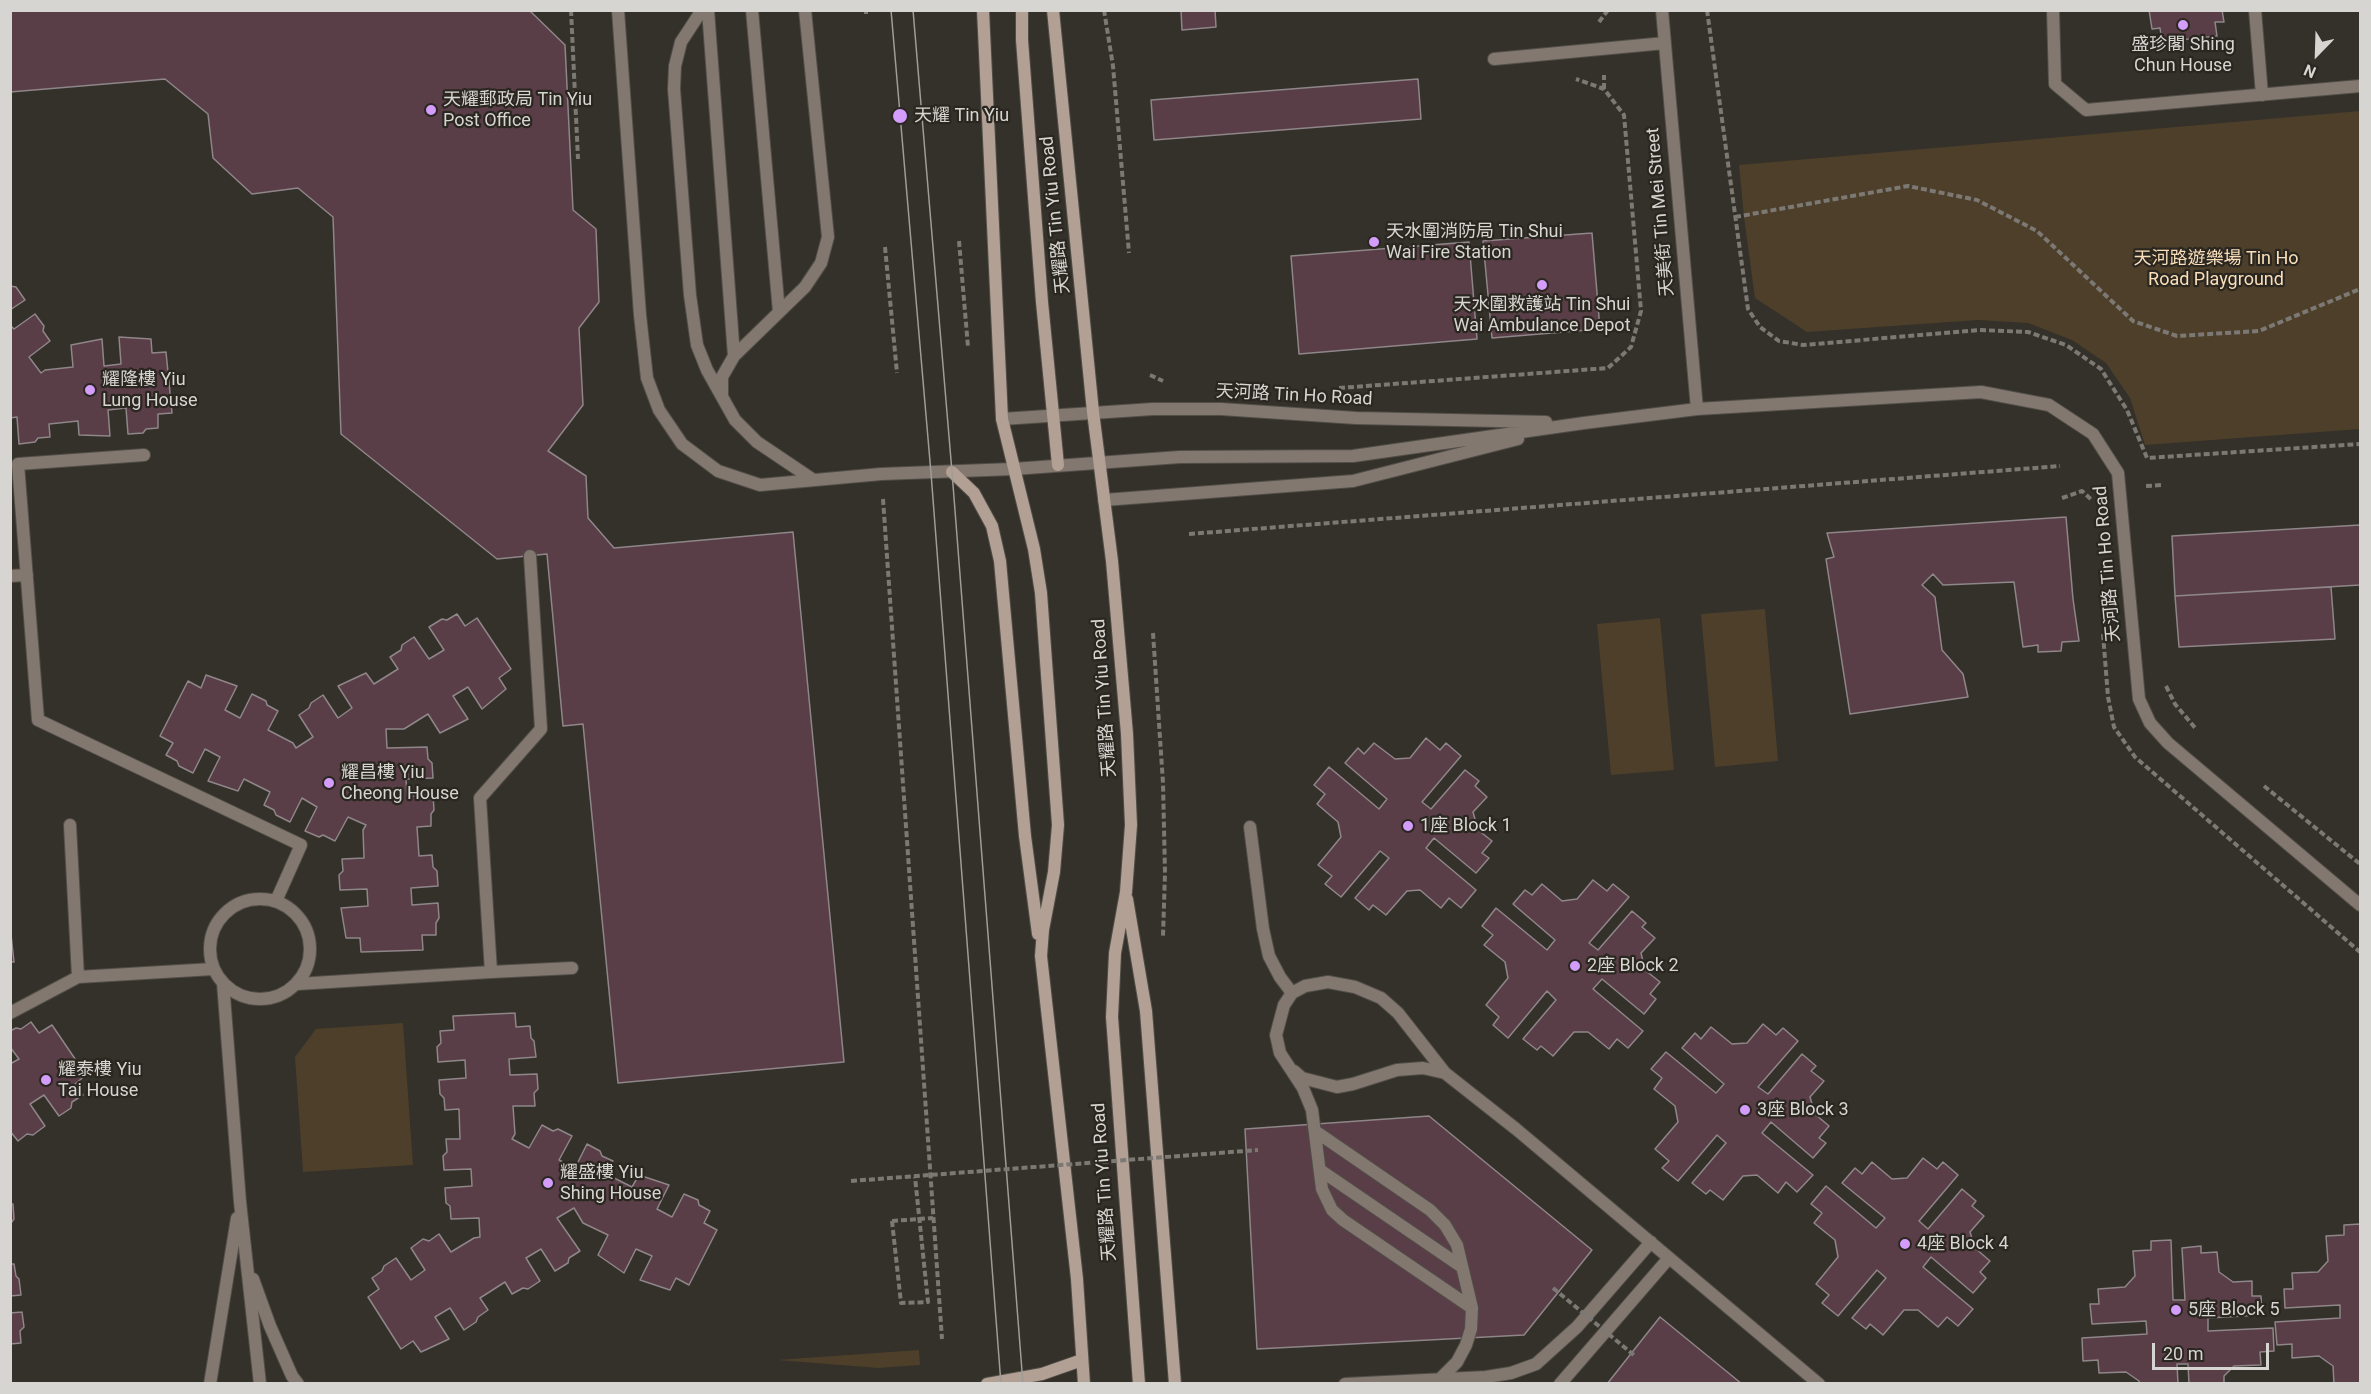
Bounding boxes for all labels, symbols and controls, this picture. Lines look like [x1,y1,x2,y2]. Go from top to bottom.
marker: 盛珍閣 Shing Chun House [2176,18,2190,32]
north arrow [2287,24,2347,84]
place label: 盛珍閣 Shing Chun House [2131,34,2235,76]
text: N [2301,60,2319,82]
place label: 天耀郵政局 Tin Yiu Post Office [443,89,592,132]
marker: 天耀郵政局 Tin Yiu Post Office [424,103,438,117]
place label: 天耀 Tin Yiu [914,105,1009,127]
marker: 天耀 Tin Yiu [891,107,909,125]
street label: 天美街 Tin Mei Street [1643,127,1679,297]
street label: 天耀路 Tin Yiu Road [1037,135,1075,295]
place label: 天水圍消防局 Tin Shui Wai Fire Station [1386,221,1563,264]
marker: 天水圍消防局 Tin Shui Wai Fire Station [1367,235,1381,249]
park label: 天河路遊樂場 Tin Ho Road Playground [2133,248,2299,290]
marker: 天水圍救護站 Tin Shui Wai Ambulance Depot [1535,278,1549,292]
place label: 天水圍救護站 Tin Shui Wai Ambulance Depot [1453,294,1631,336]
place label: 耀隆樓 Yiu Lung House [102,369,198,412]
street label: 天河路 Tin Ho Road [1215,381,1373,411]
marker: 耀隆樓 Yiu Lung House [83,383,97,397]
street label: 天河路 Tin Ho Road [2090,485,2126,643]
street label: 天耀路 Tin Yiu Road [1089,618,1121,778]
place label: 耀昌樓 Yiu Cheong House [341,762,459,804]
marker: 耀昌樓 Yiu Cheong House [322,776,336,790]
place label: 1座 Block 1 [1420,815,1512,837]
marker: 1座 Block 1 [1401,819,1415,833]
place label: 2座 Block 2 [1587,955,1679,977]
marker: 2座 Block 2 [1568,959,1582,973]
place label: 耀泰樓 Yiu Tai House [58,1059,142,1102]
marker: 耀泰樓 Yiu Tai House [39,1073,53,1087]
place label: 3座 Block 3 [1757,1099,1849,1121]
street label: 天耀路 Tin Yiu Road [1089,1102,1121,1262]
marker: 3座 Block 3 [1738,1103,1752,1117]
place label: 耀盛樓 Yiu Shing House [560,1162,661,1204]
marker: 耀盛樓 Yiu Shing House [541,1176,555,1190]
place label: 4座 Block 4 [1917,1233,2009,1255]
marker: 4座 Block 4 [1898,1237,1912,1251]
place label: 5座 Block 5 [2188,1299,2280,1321]
marker: 5座 Block 5 [2169,1303,2183,1317]
scale bar [2155,1331,2272,1369]
text: 20 m [2163,1343,2203,1364]

